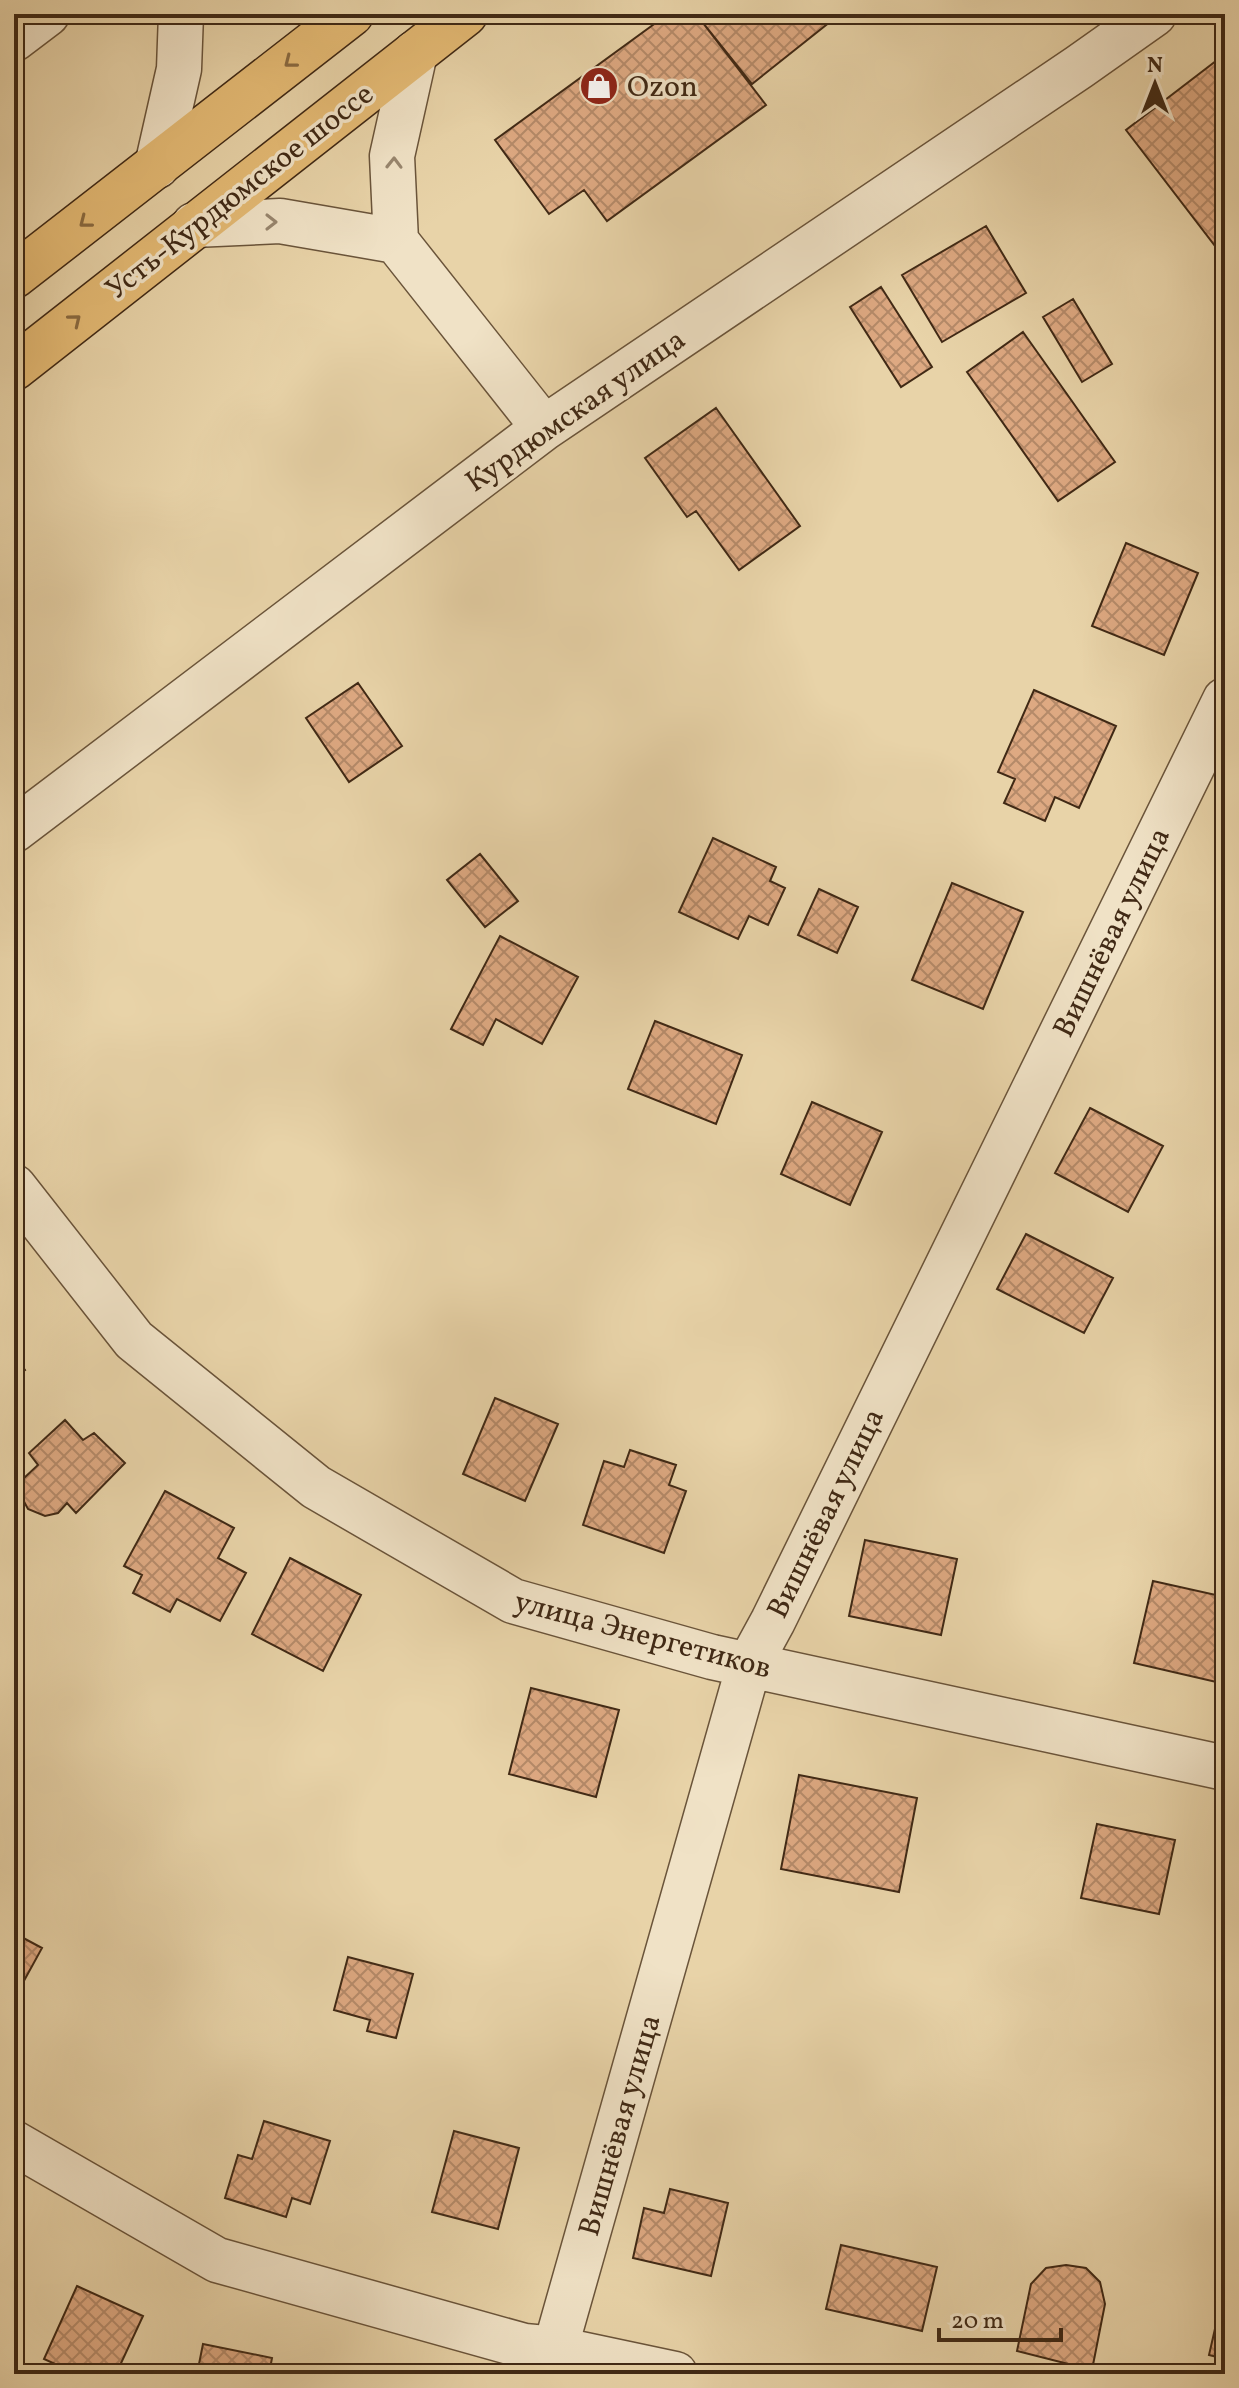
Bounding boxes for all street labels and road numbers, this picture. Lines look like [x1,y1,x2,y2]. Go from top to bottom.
street label: Усть-Курдюмское шоссе [97,74,383,311]
street label: Курдюмская улица [458,320,695,503]
street label: Вишнёвая улица [1044,821,1182,1045]
street label: Вишнёвая улица [758,1402,896,1626]
street label: улица Энергетиков [509,1581,776,1690]
street label: Вишнёвая улица [569,2010,673,2241]

